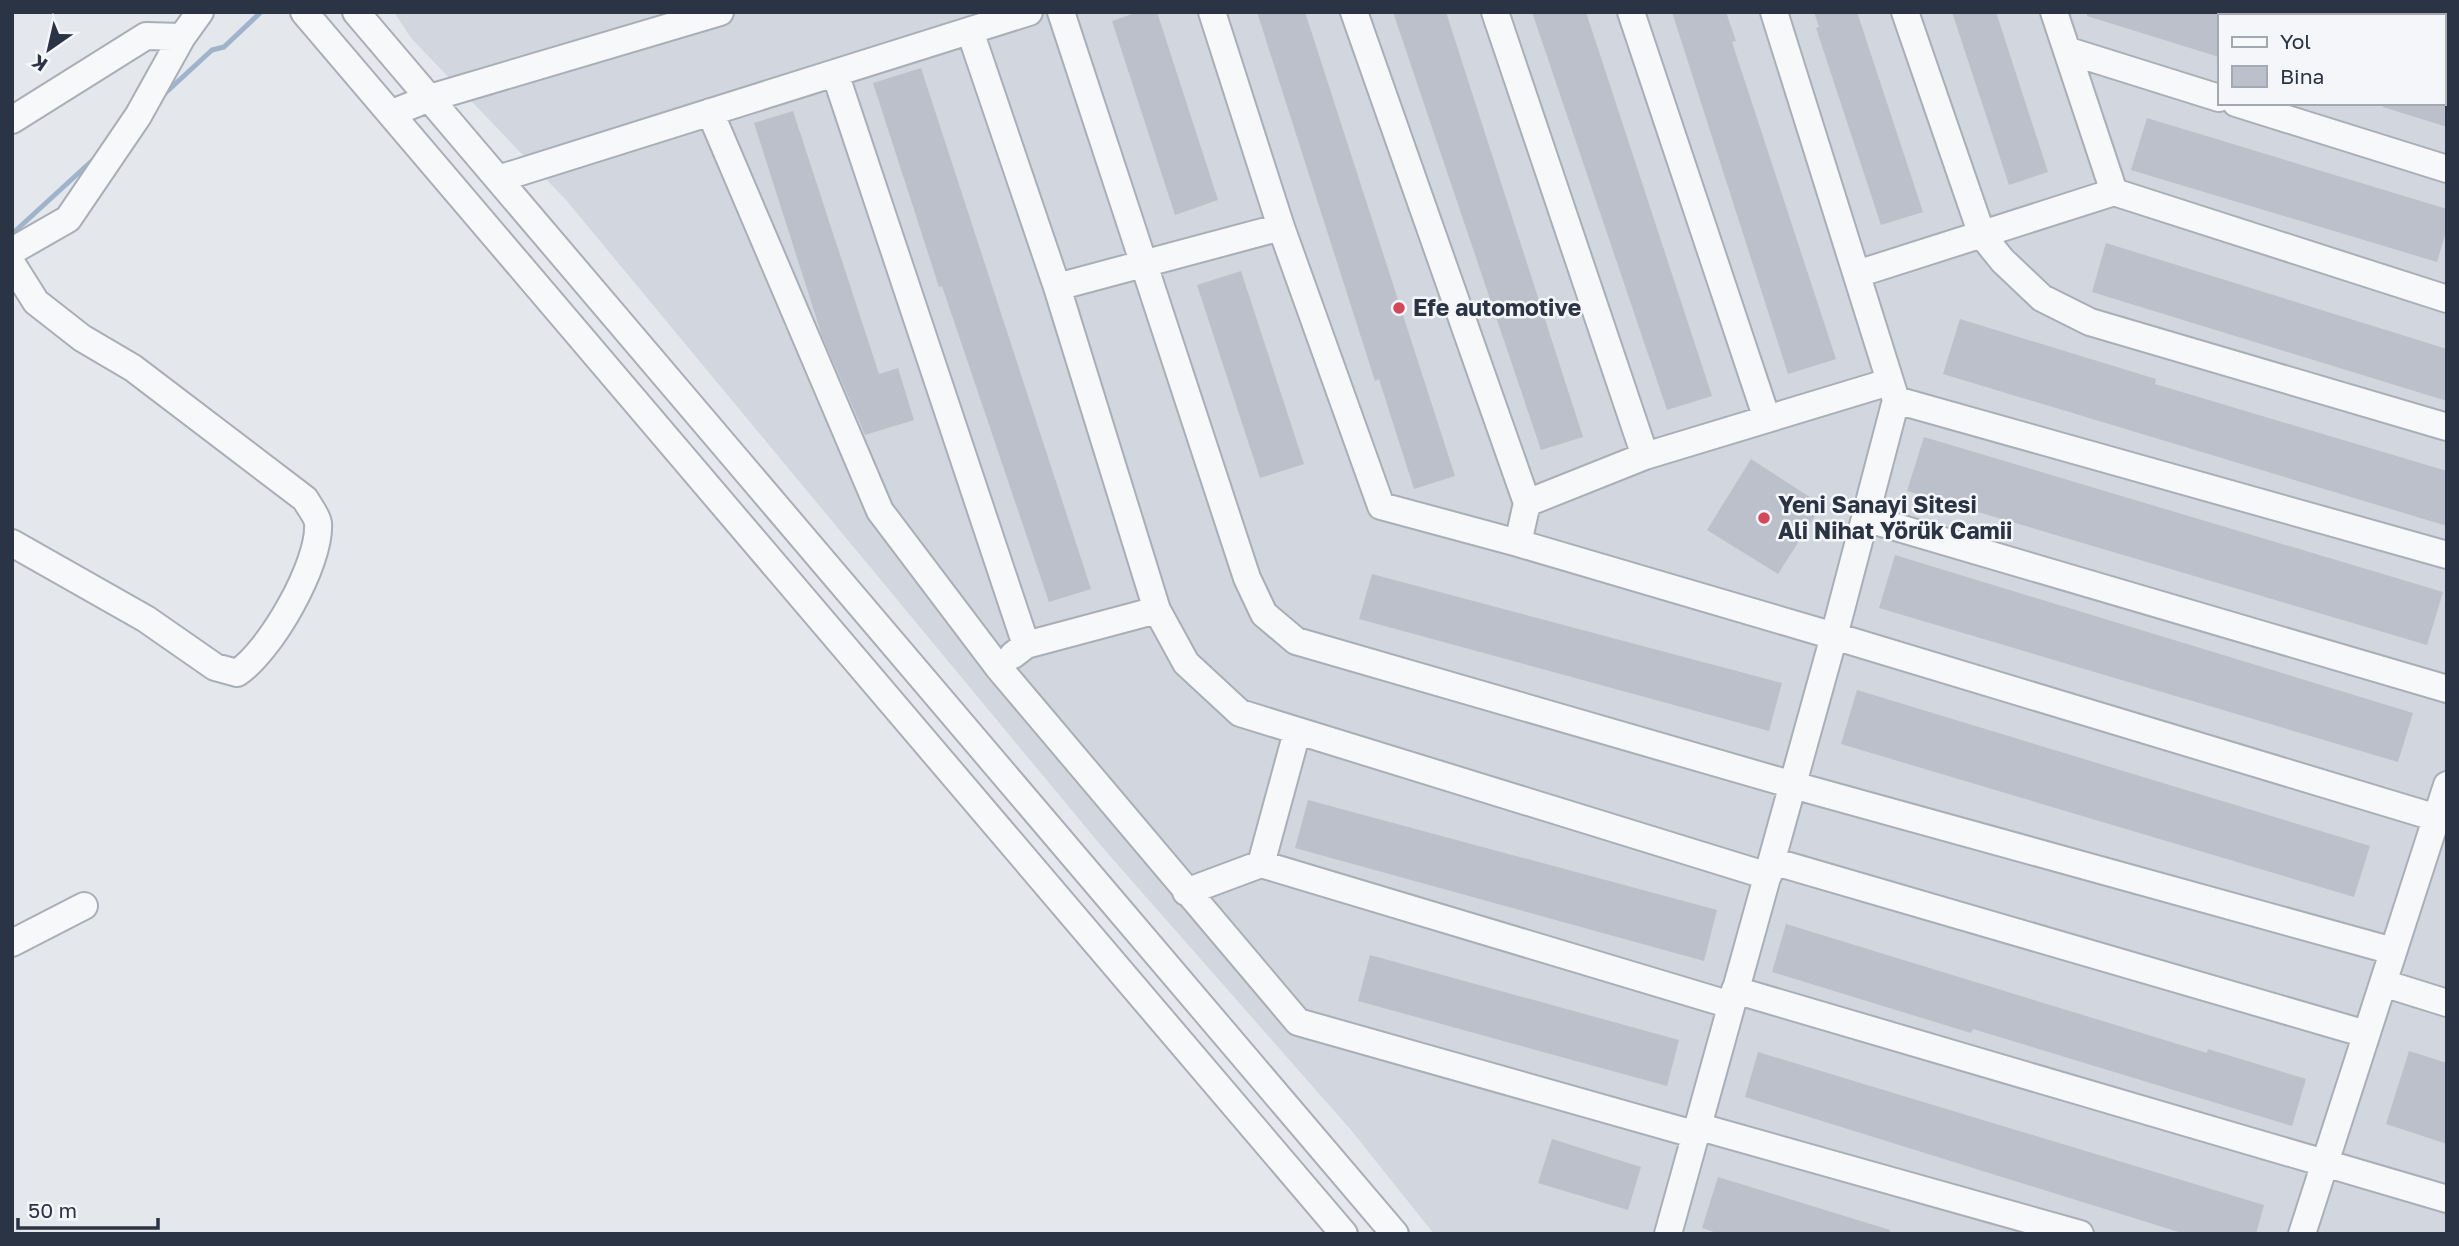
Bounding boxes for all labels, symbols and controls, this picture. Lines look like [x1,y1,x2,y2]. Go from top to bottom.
north arrow [14,14,84,84]
legend [2218,14,2445,105]
text: Yol [2280,28,2311,54]
text: K [27,50,51,77]
text: Bina [2280,63,2324,89]
place label: Efe automotive [1413,293,1581,321]
marker: Efe automotive [1391,300,1407,316]
place label: Yeni Sanayi Sitesi Ali Nihat Yörük Camii [1778,490,2012,544]
marker: Yeni Sanayi Sitesi Ali Nihat Yörük Camii [1756,510,1772,526]
scale bar [18,1186,158,1230]
text: 50 m [28,1197,77,1223]

